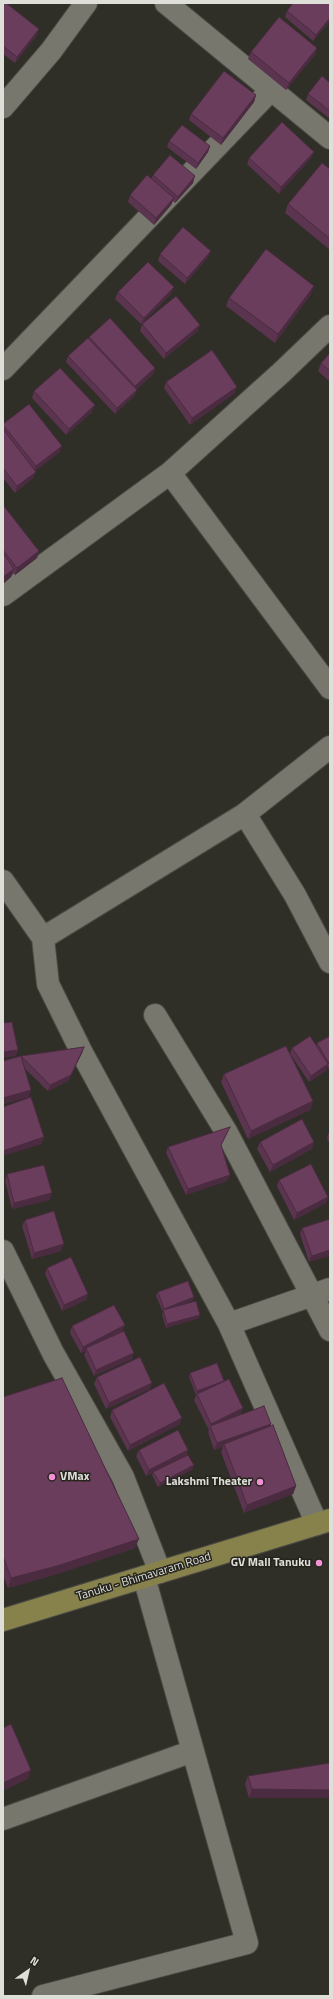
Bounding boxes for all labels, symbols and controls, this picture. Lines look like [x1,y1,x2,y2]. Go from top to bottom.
place label: VMax [60,1470,89,1484]
marker: VMax [47,1472,57,1482]
place label: Lakshmi Theater [166,1475,252,1489]
marker: Lakshmi Theater [255,1477,265,1487]
street label: Tanuku - Bhimavaram Road [75,1550,213,1604]
place label: GV Mall Tanuku [231,1556,311,1570]
marker: GV Mall Tanuku [314,1558,324,1568]
north arrow [8,1951,48,1991]
text: N [27,1952,42,1970]

